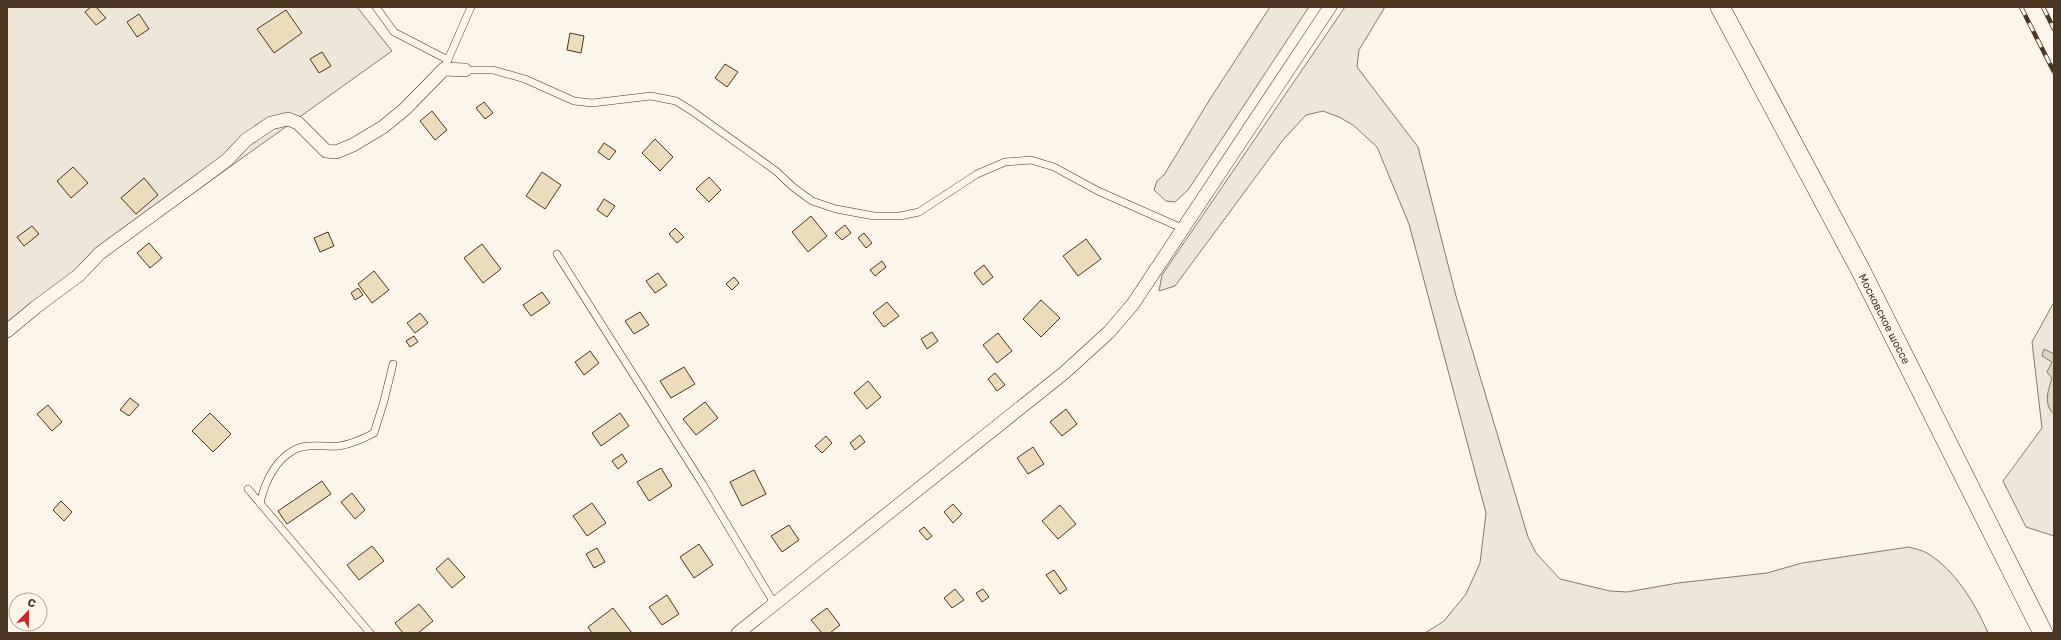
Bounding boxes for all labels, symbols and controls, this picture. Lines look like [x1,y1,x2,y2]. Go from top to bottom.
street label: Московское шоссе [1856,272,1912,366]
north arrow [8,592,48,632]
text: С [26,596,38,611]

